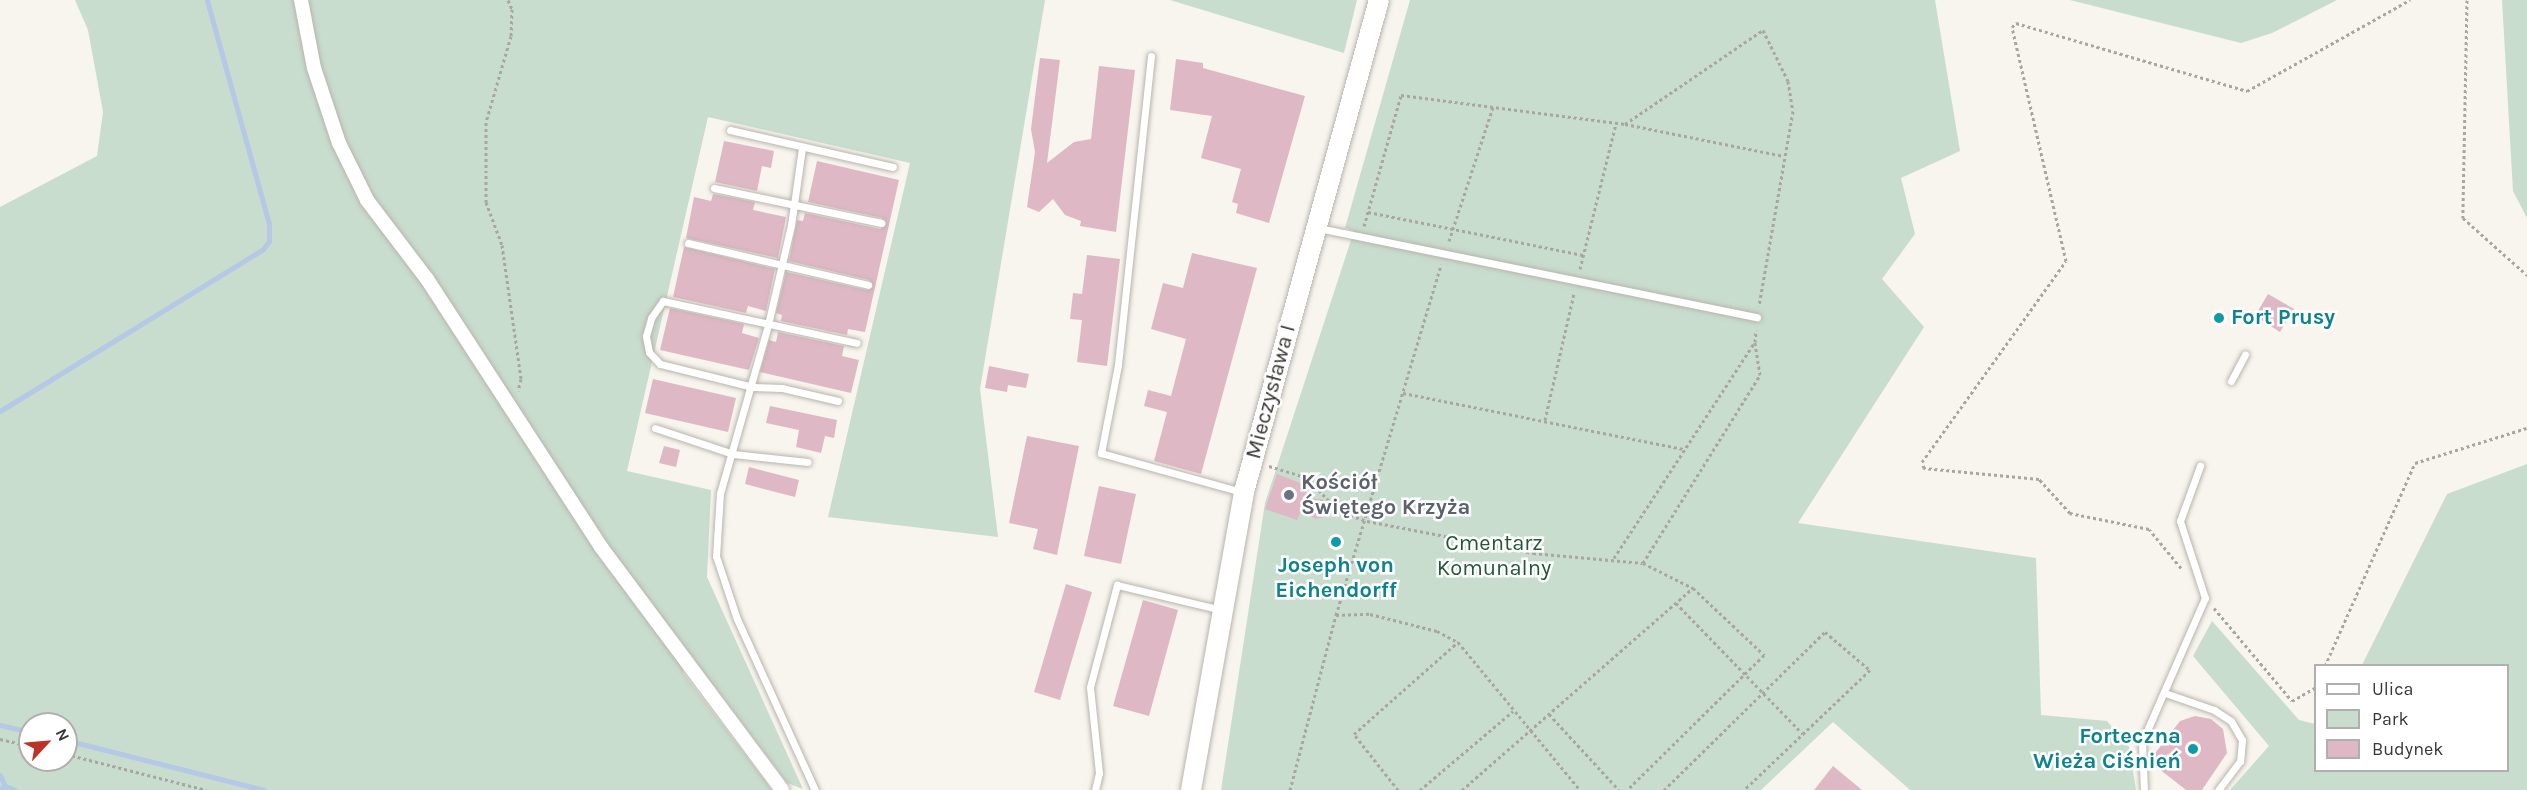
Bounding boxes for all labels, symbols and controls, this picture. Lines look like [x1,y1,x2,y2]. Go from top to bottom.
place label: Fort Prusy [2231,305,2335,331]
marker: Fort Prusy [2212,311,2226,325]
street label: Mieczysława I [1240,322,1302,462]
place label: Kościół Świętego Krzyża [1301,469,1470,520]
marker: Kościół Świętego Krzyża [1282,488,1296,502]
park label: Cmentarz Komunalny [1437,530,1551,582]
marker: Joseph von Eichendorff [1329,535,1343,549]
place label: Joseph von Eichendorff [1275,552,1397,604]
legend [2314,664,2509,772]
text: Ulica [2372,678,2413,700]
text: Park [2372,708,2409,730]
north arrow [18,712,78,772]
place label: Forteczna Wieża Ciśnień [2033,723,2181,774]
text: N [52,725,74,744]
text: Budynek [2372,738,2443,760]
marker: Forteczna Wieża Ciśnień [2186,742,2200,756]

